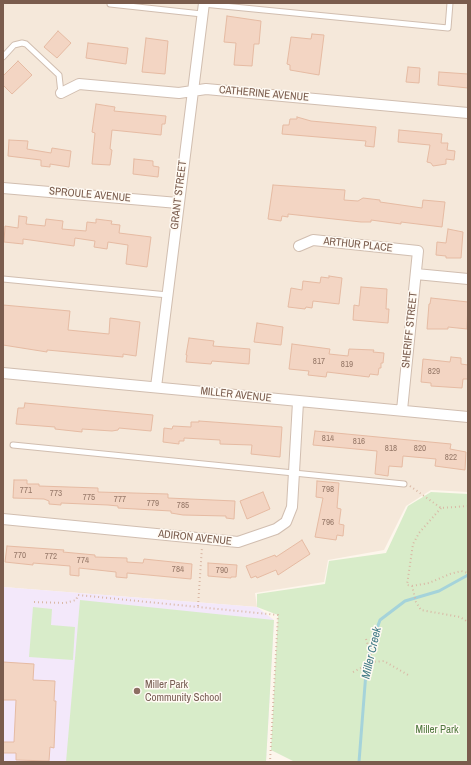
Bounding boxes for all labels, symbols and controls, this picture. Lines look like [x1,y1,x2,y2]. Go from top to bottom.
street label: CATHERINE AVENUE [218,83,310,105]
street label: GRANT STREET [168,160,190,230]
street label: SPROULE AVENUE [49,185,131,205]
street label: ARTHUR PLACE [323,235,393,255]
street label: SHERIFF STREET [399,291,421,369]
house number: 817 [313,357,325,367]
house number: 819 [341,360,353,370]
house number: 829 [428,367,440,377]
street label: MILLER AVENUE [200,385,272,405]
house number: 814 [322,434,334,444]
house number: 816 [353,437,365,447]
house number: 818 [385,444,397,454]
house number: 820 [414,444,426,454]
house number: 822 [445,453,457,463]
house number: 798 [322,485,334,495]
house number: 771 [20,486,32,496]
house number: 773 [50,489,62,499]
house number: 775 [83,493,95,503]
house number: 777 [114,495,126,505]
house number: 779 [147,499,159,509]
house number: 785 [177,501,189,511]
house number: 796 [322,518,334,528]
street label: ADIRON AVENUE [158,528,232,548]
house number: 770 [14,551,26,561]
house number: 772 [45,552,57,562]
house number: 774 [77,556,89,566]
house number: 784 [172,565,184,575]
house number: 790 [216,566,228,576]
water label: Miller Creek [359,626,385,680]
place label: Miller Park Community School [145,678,221,704]
marker: Miller Park Community School [132,686,142,696]
park label: Miller Park [415,723,459,737]

